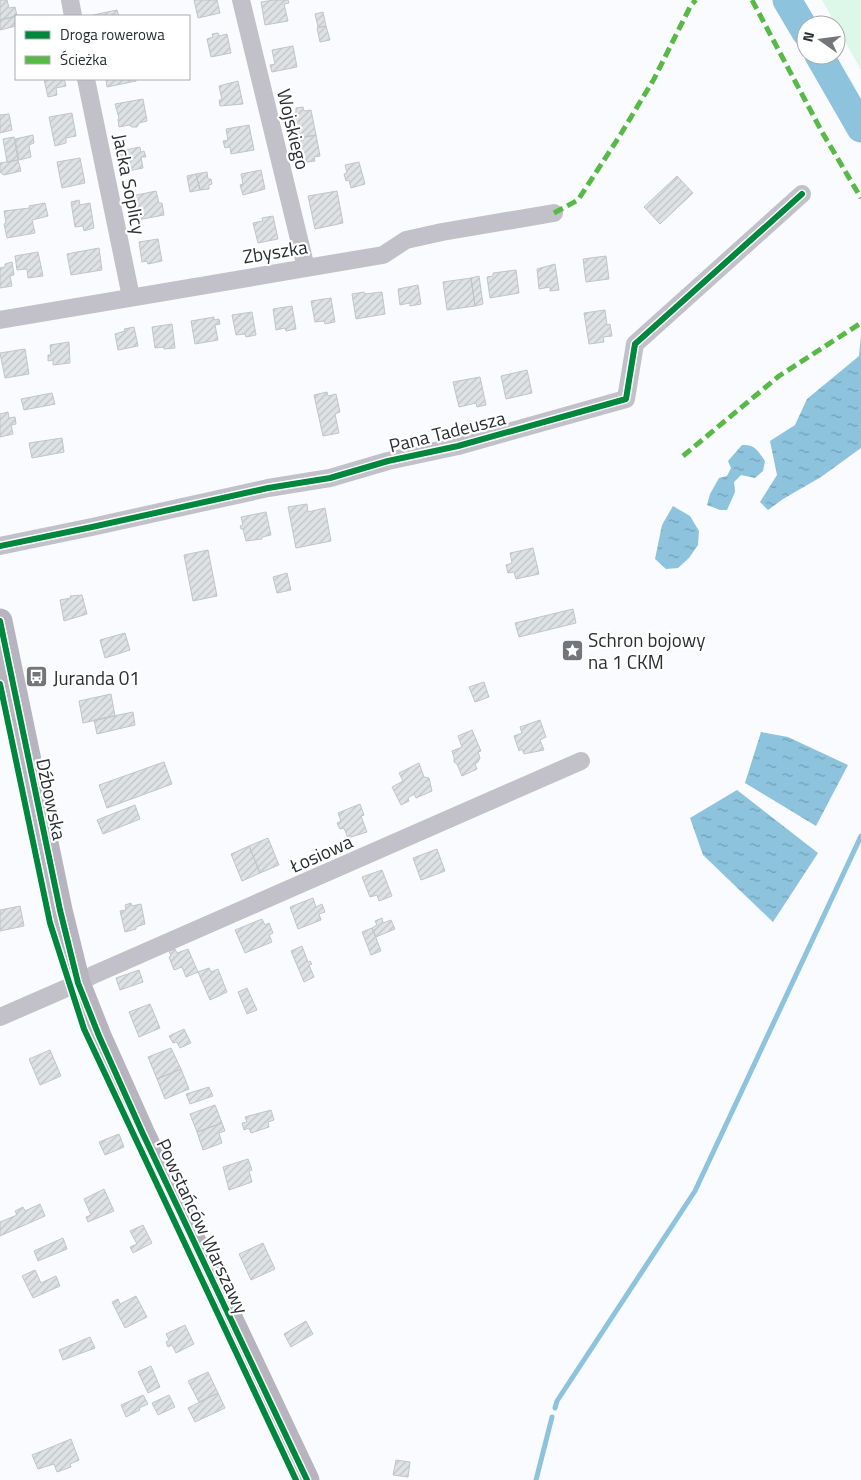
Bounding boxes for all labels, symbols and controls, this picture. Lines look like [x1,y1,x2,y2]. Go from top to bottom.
legend [15,15,190,80]
north arrow [796,15,846,65]
text: Droga rowerowa [60,23,165,46]
text: N [797,29,819,44]
text: Ścieżka [60,48,107,71]
street label: Wojskiego [270,86,318,172]
street label: Jacka Soplicy [106,131,154,237]
street label: Zbyszka [241,232,310,270]
street label: Pana Tadeusza [386,402,509,459]
place label: Schron bojowy na 1 CKM [588,625,705,676]
place icon: Schron bojowy na 1 CKM [560,638,584,662]
place label: Juranda 01 [53,663,140,692]
bus stop icon: Juranda 01 [25,665,49,689]
street label: Dźbowska [29,756,75,843]
street label: Łosiowa [284,826,357,880]
street label: Powstańców Warszawy [150,1133,256,1319]

